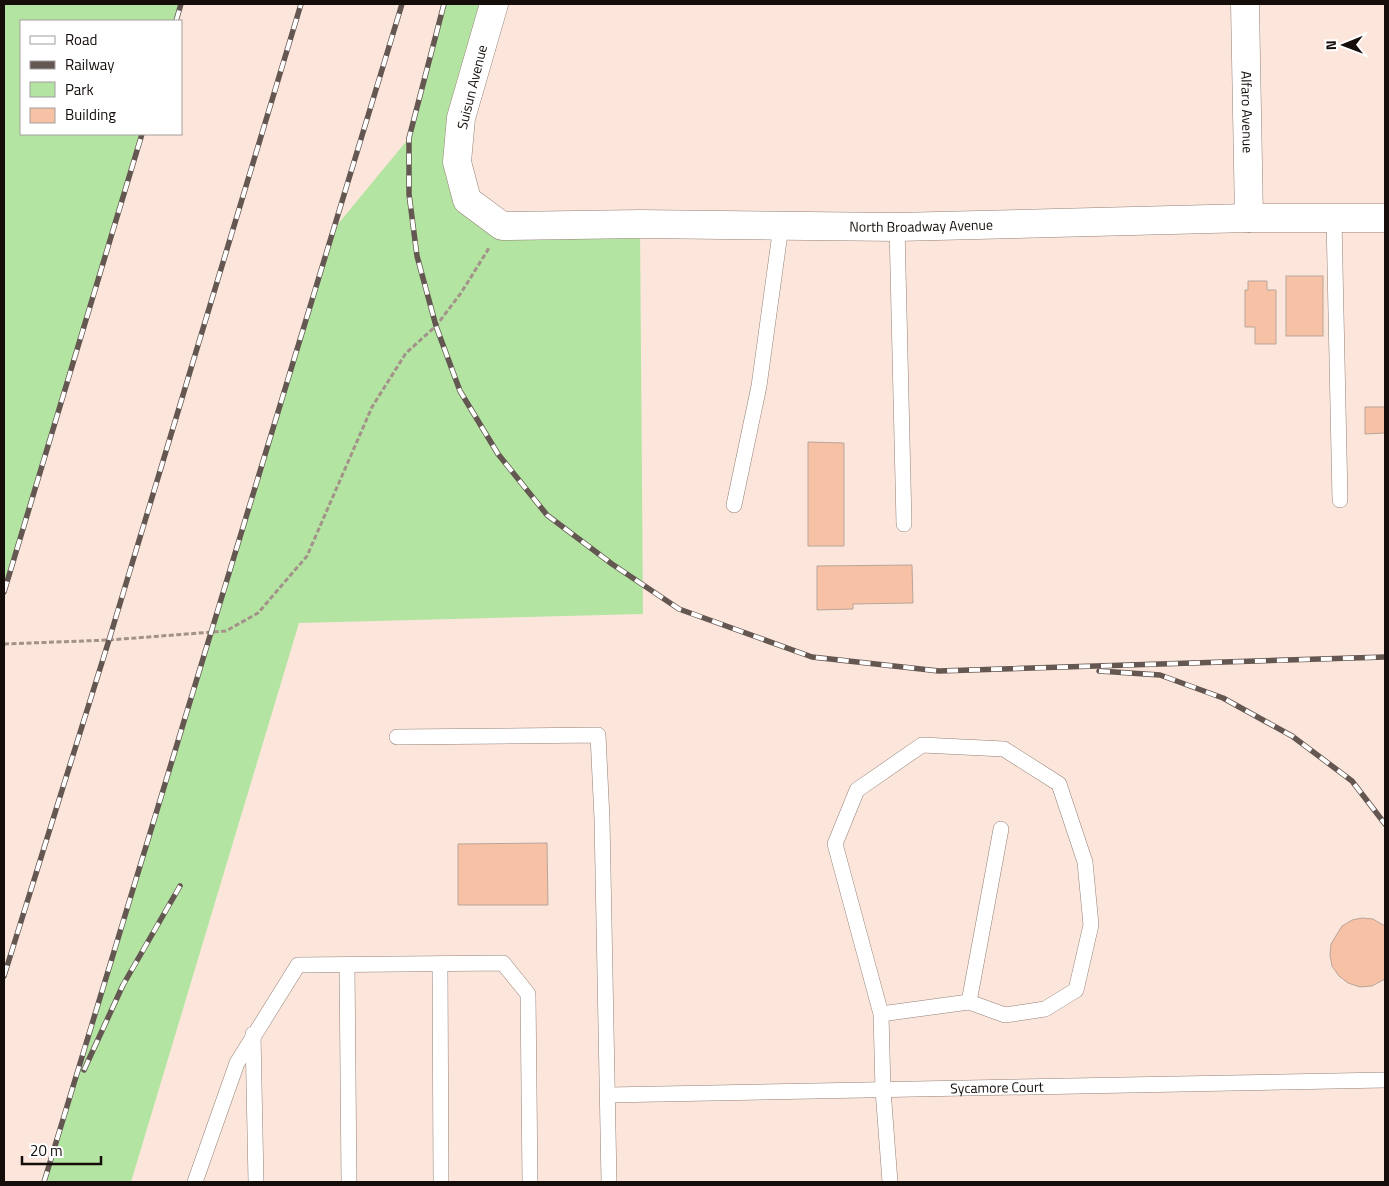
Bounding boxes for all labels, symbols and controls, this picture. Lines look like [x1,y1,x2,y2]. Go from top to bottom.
legend [20,20,182,135]
north arrow [1319,20,1369,70]
text: Road [65,28,97,51]
text: N [1320,40,1341,50]
street label: Suisun Avenue [451,42,492,131]
text: Railway [65,53,115,76]
street label: Alfaro Avenue [1236,71,1259,153]
text: Park [65,78,94,101]
text: Building [65,103,116,126]
street label: North Broadway Avenue [849,214,993,237]
street label: Sycamore Court [950,1076,1044,1098]
scale bar [22,1134,101,1166]
text: 20 m [30,1139,63,1162]

